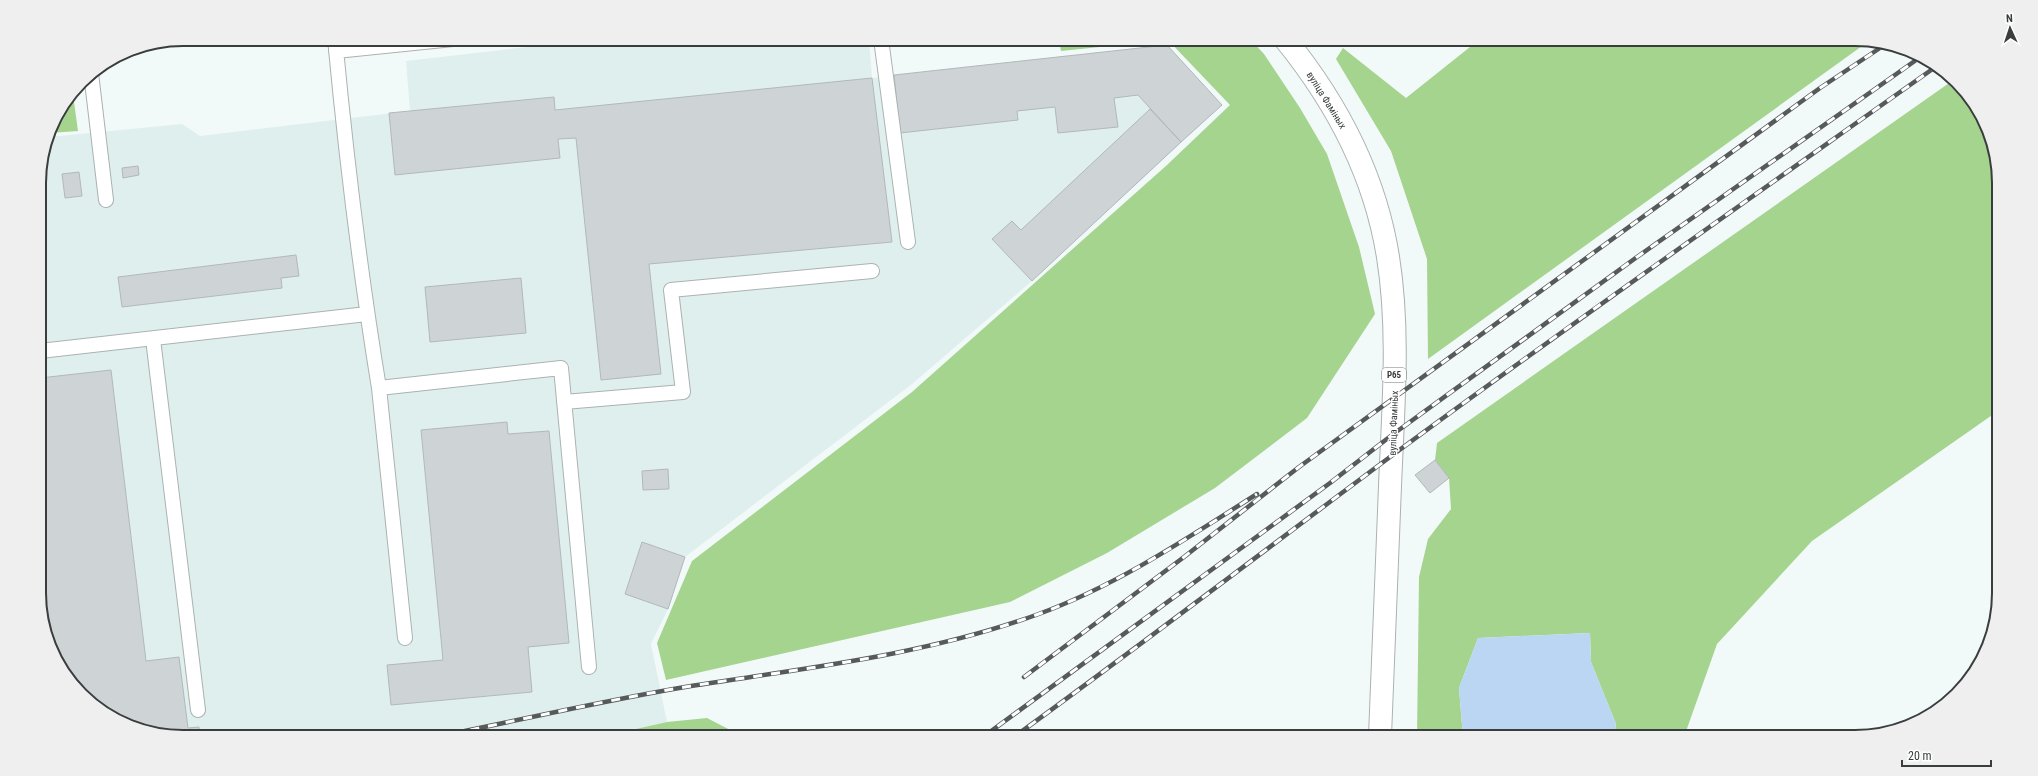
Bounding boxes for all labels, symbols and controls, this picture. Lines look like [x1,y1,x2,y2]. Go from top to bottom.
north arrow [1990,8,2030,48]
text: N [2006,12,2013,25]
street label: вуліца Фаміных [1305,69,1350,131]
road number: Р65 [1382,368,1406,382]
street label: вуліца Фаміных [1386,390,1400,456]
scale bar [1902,742,1991,768]
text: 20 m [1908,749,1932,763]

